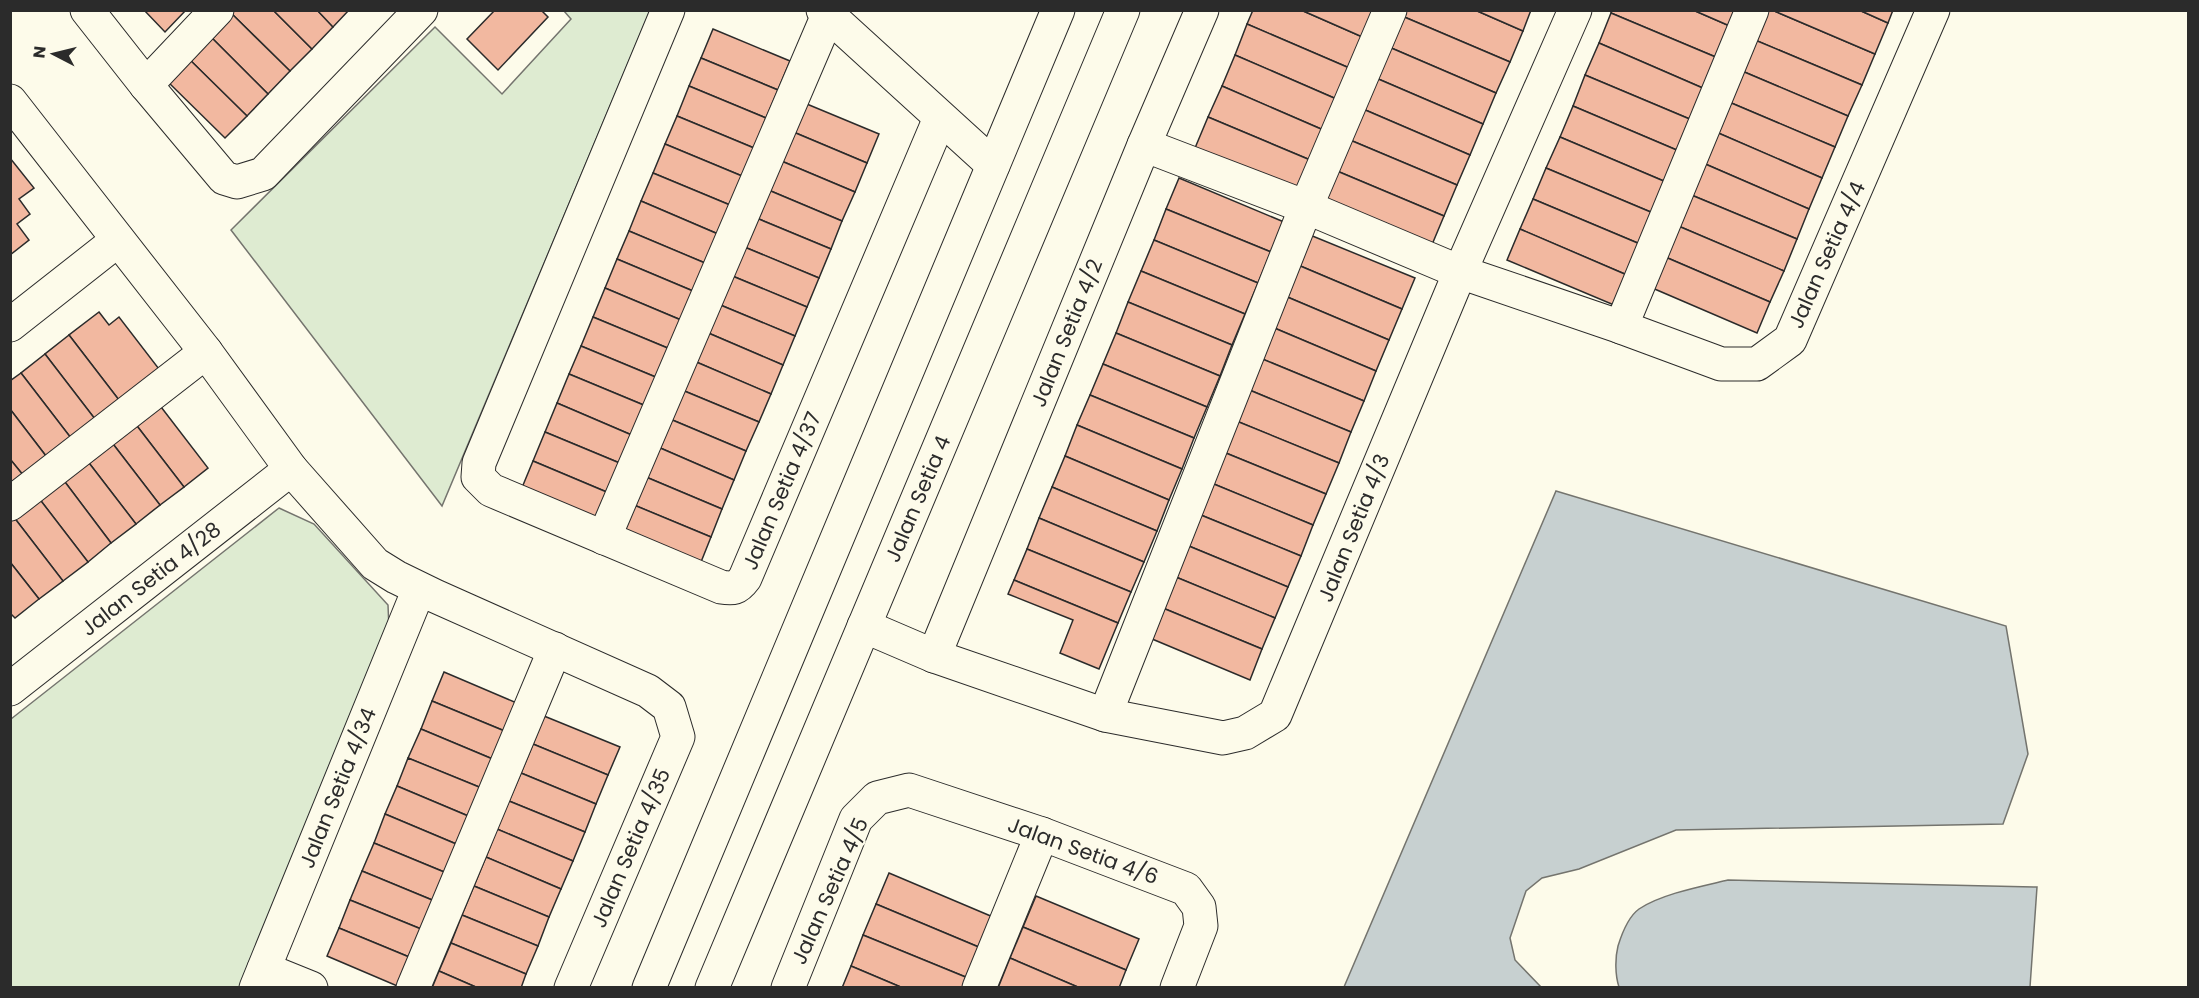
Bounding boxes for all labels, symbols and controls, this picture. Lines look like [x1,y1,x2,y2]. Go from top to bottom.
north arrow [24,24,84,84]
text: N [27,45,52,60]
street label: Jalan Setia 4/4 [1781,177,1872,333]
street label: Jalan Setia 4/2 [1024,255,1109,411]
street label: Jalan Setia 4/37 [735,407,828,574]
street label: Jalan Setia 4 [878,431,957,567]
street label: Jalan Setia 4/3 [1311,449,1396,606]
street label: Jalan Setia 4/28 [75,515,227,642]
street label: Jalan Setia 4/34 [292,703,383,872]
street label: Jalan Setia 4/35 [584,764,677,932]
street label: Jalan Setia 4/6 [1004,810,1162,891]
street label: Jalan Setia 4/5 [784,813,875,969]

